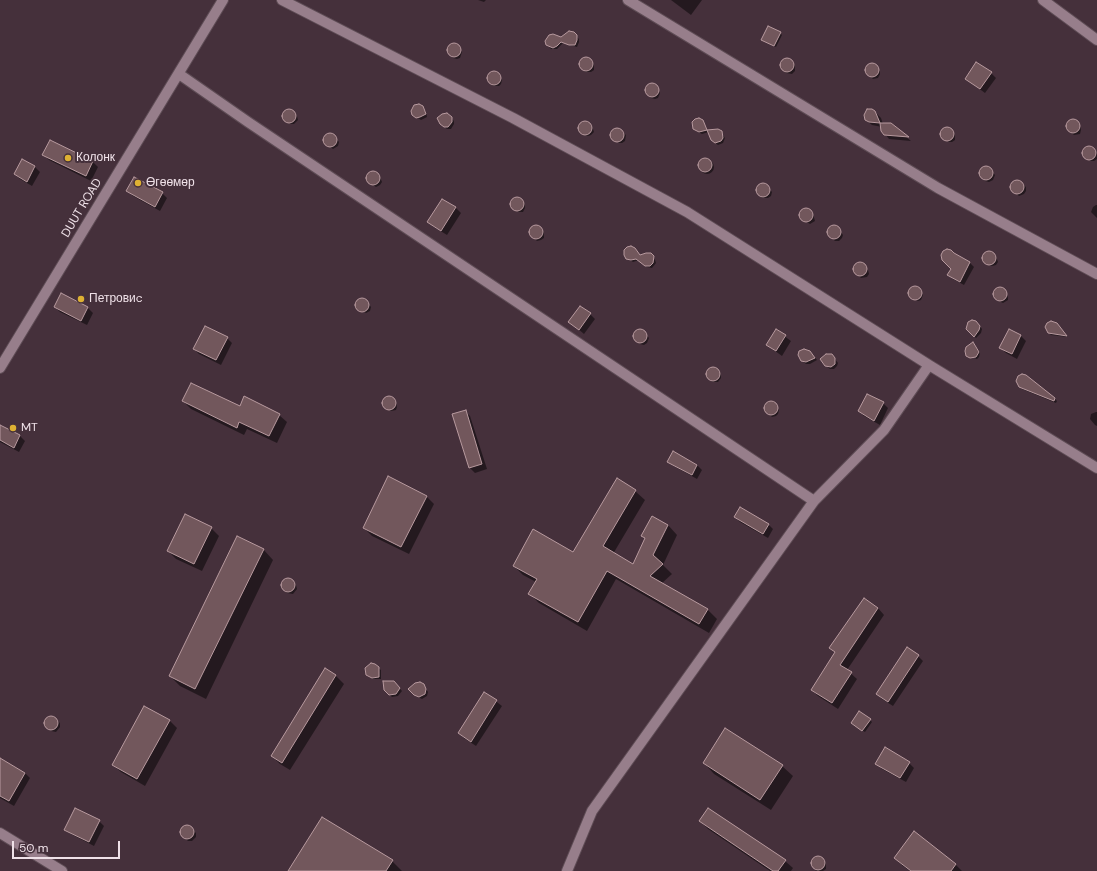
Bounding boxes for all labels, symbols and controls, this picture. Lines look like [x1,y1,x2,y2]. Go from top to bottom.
place label: Колонк [76,151,115,165]
marker: Колонк [63,153,73,163]
street label: DUUT ROAD [59,176,105,240]
place label: Өгөөмөр [146,176,195,190]
marker: Өгөөмөр [133,178,143,188]
place label: Петровиc [89,292,143,306]
marker: Петровиc [76,294,86,304]
place label: MT [21,421,38,435]
marker: MT [8,423,18,433]
scale bar [14,833,122,859]
text: 50 m [19,840,48,856]

